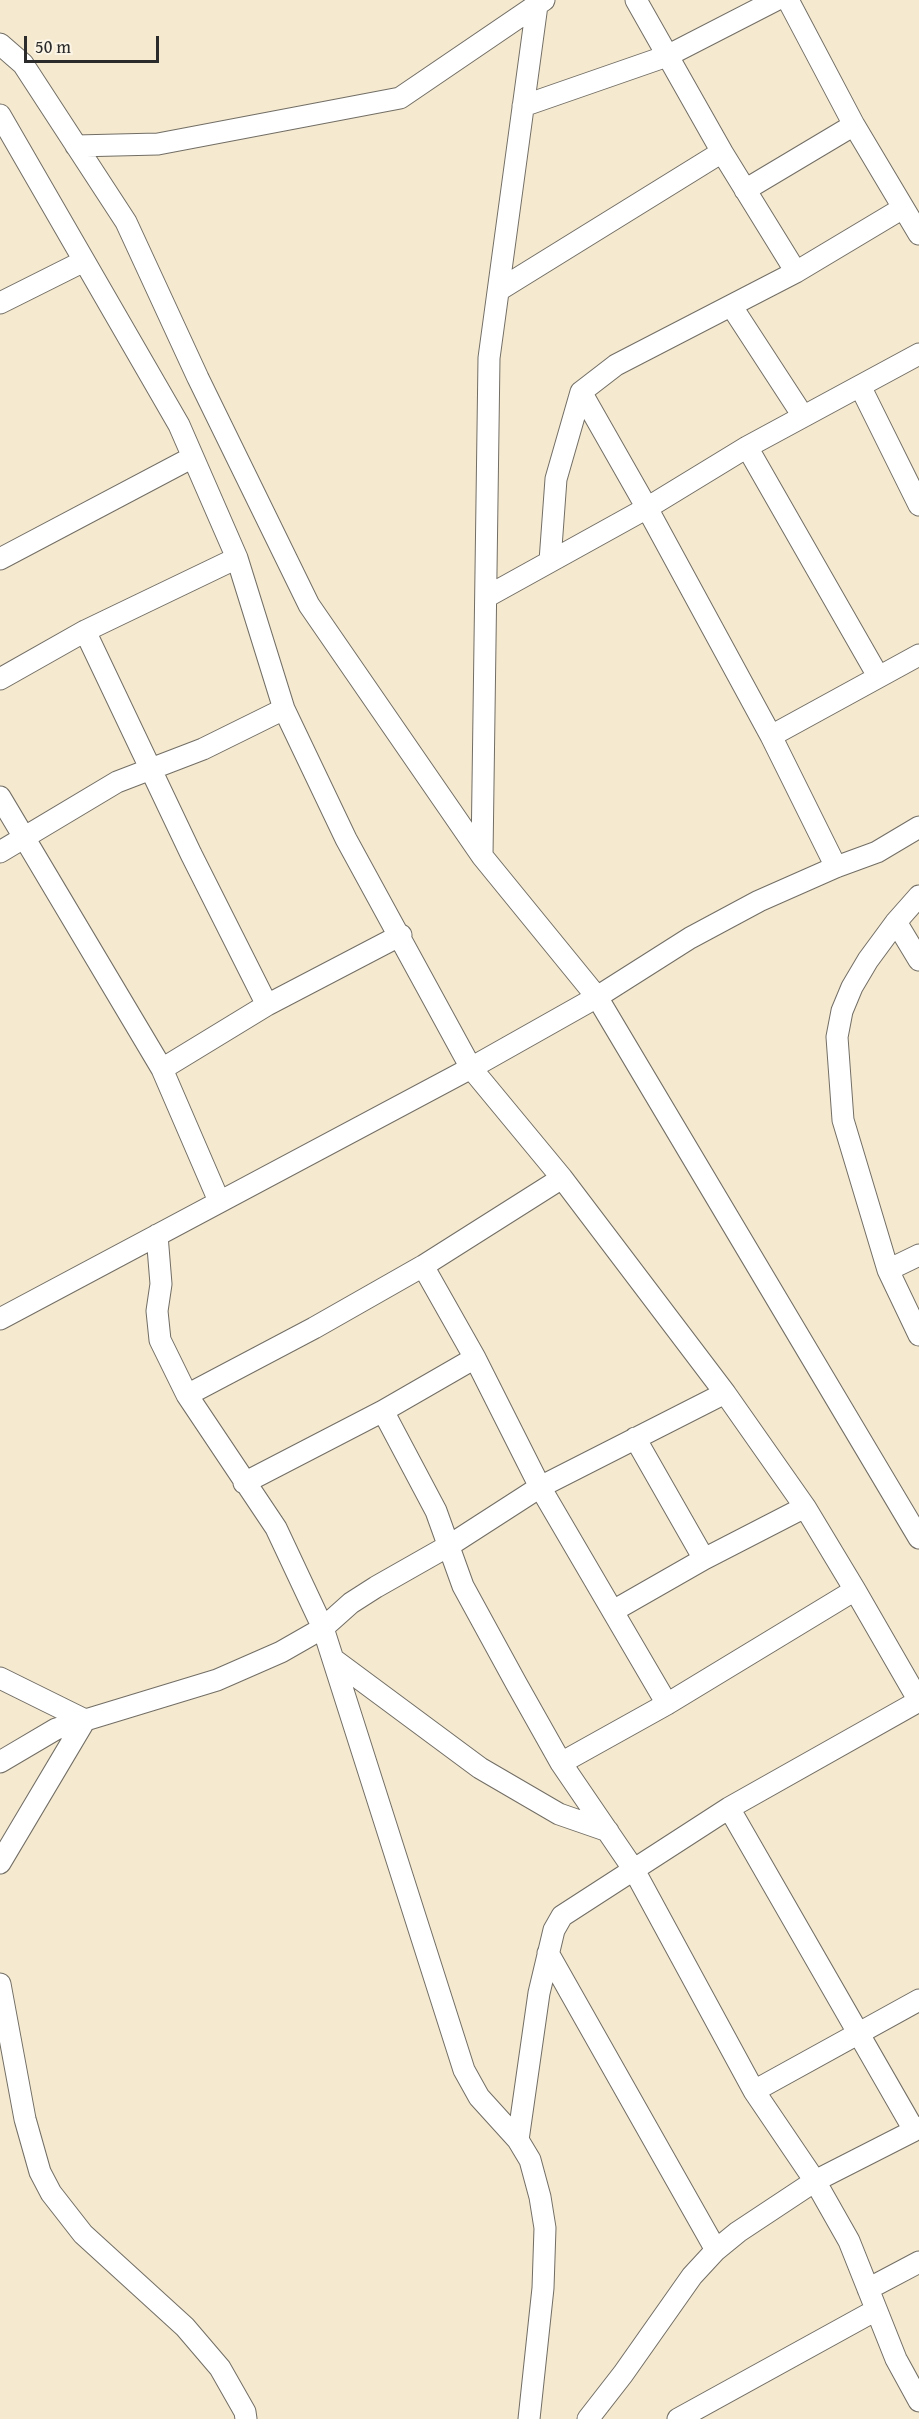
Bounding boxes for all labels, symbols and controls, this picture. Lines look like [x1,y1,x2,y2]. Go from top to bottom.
scale bar [27,24,162,62]
text: 50 m [35,33,71,60]

